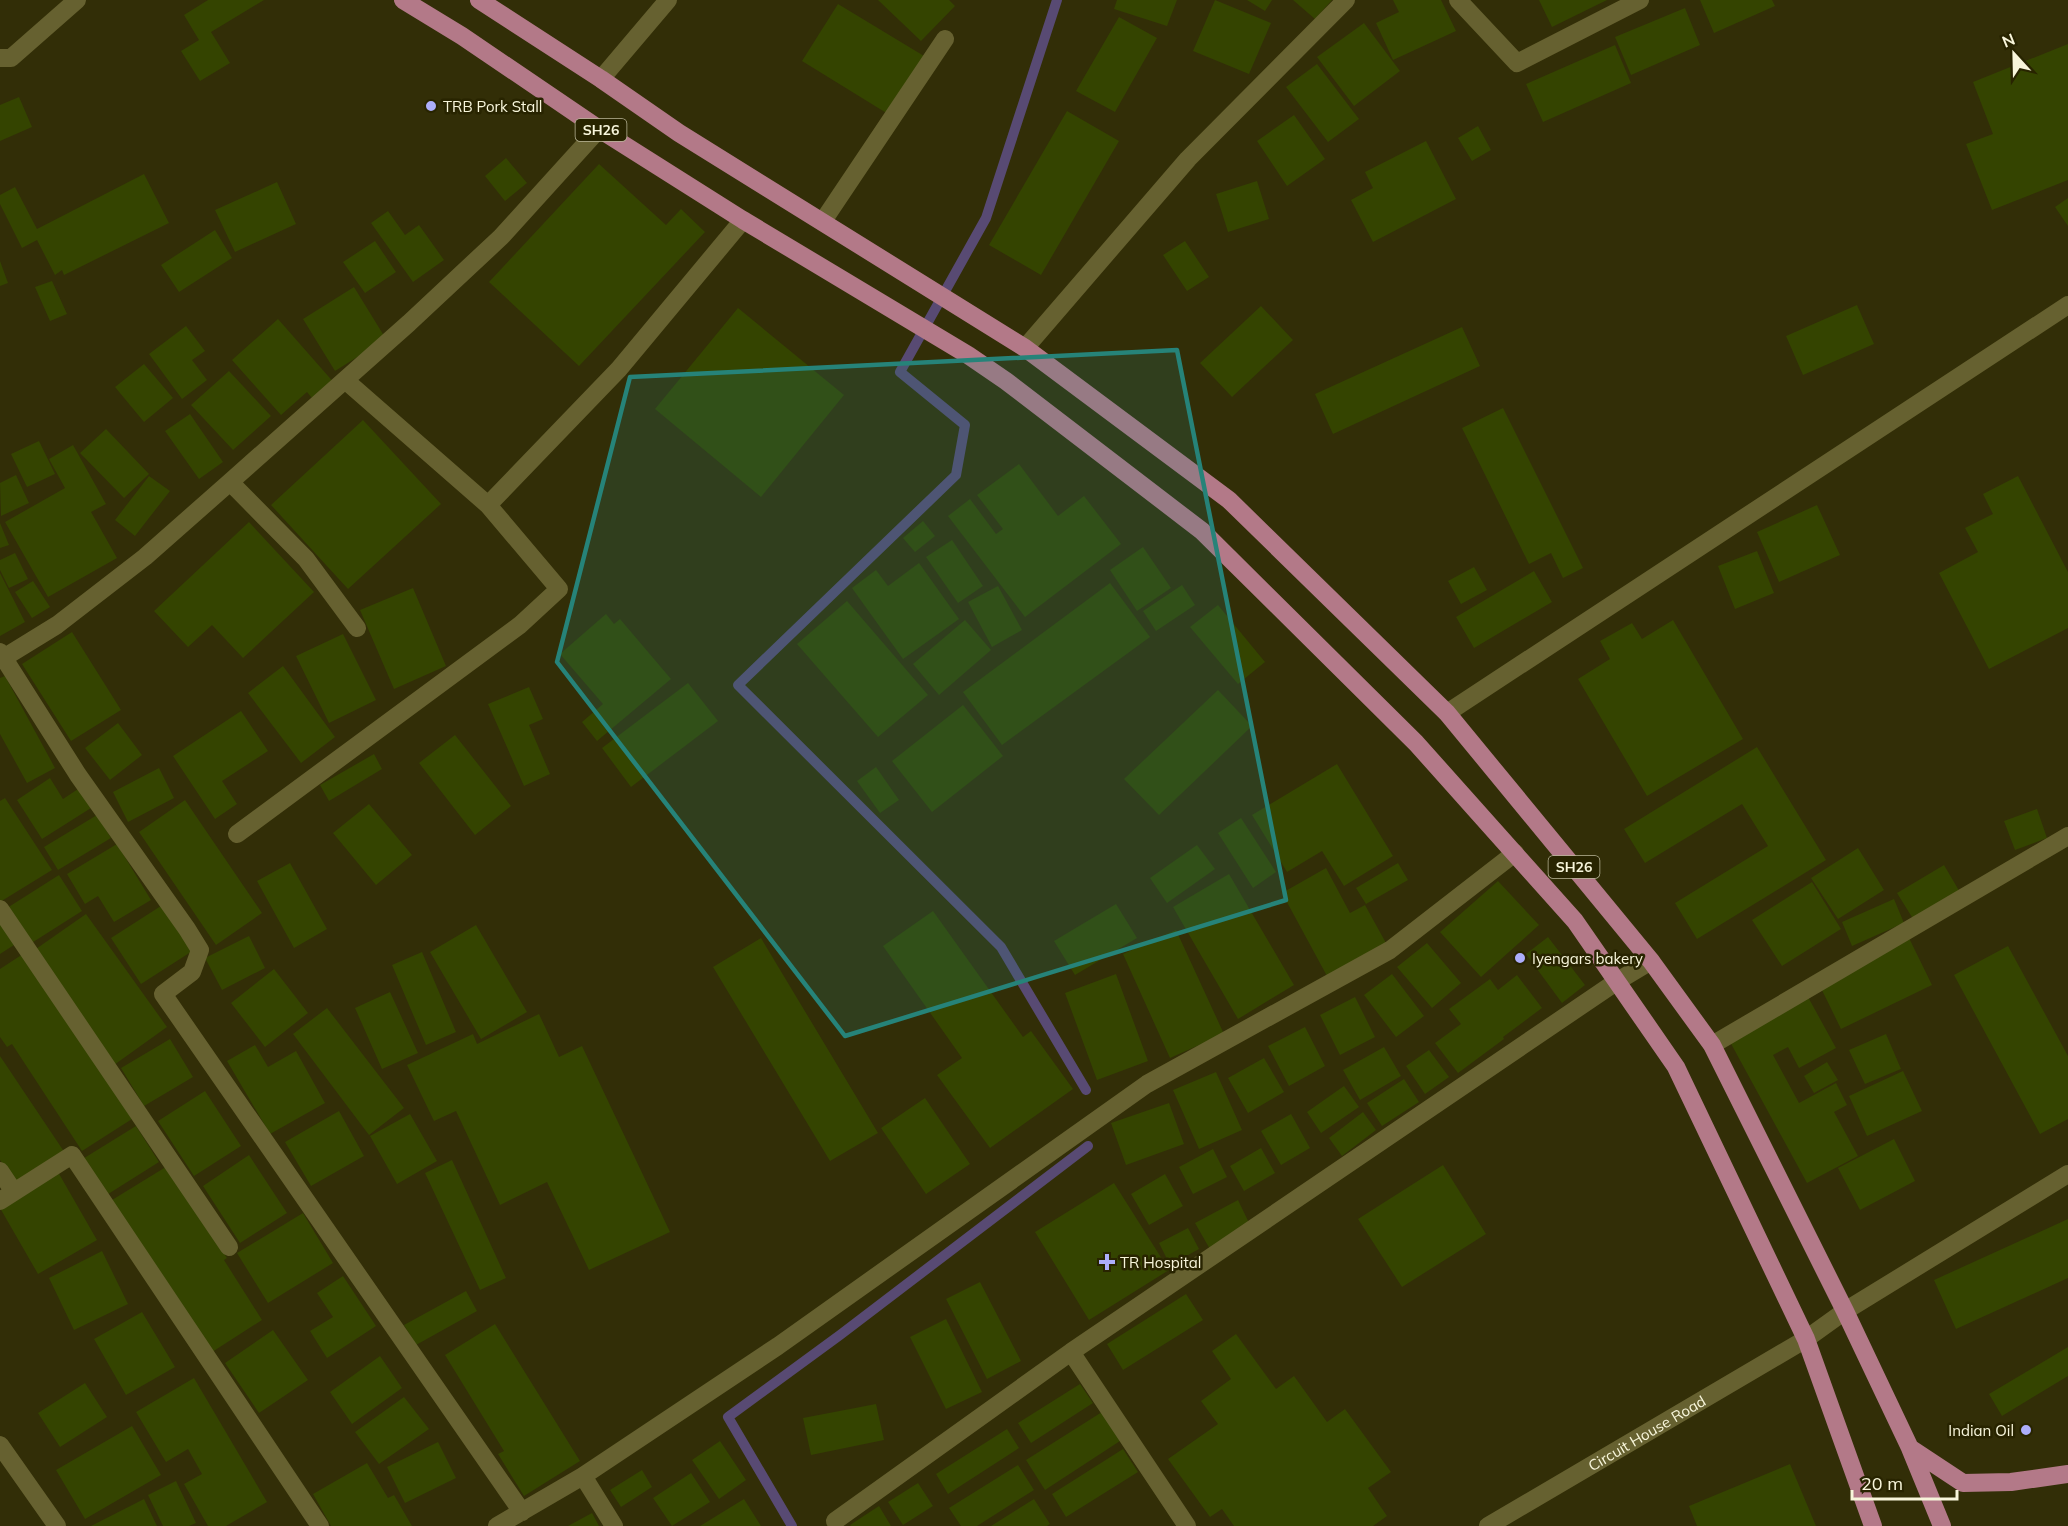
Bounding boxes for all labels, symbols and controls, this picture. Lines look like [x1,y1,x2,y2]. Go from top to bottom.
north arrow [1984,24,2044,84]
text: N [1999,29,2018,52]
place label: TRB Pork Stall [443,97,542,116]
marker: TRB Pork Stall [424,99,438,113]
road number: SH26 [576,119,626,141]
road number: SH26 [1548,856,1600,878]
place label: Iyengars bakery [1532,949,1643,968]
marker: Iyengars bakery [1513,951,1527,965]
marker: TR Hospital [1098,1253,1116,1271]
place label: TR Hospital [1120,1253,1201,1272]
street label: Circuit House Road [1584,1391,1709,1475]
place label: Indian Oil [1948,1421,2014,1440]
marker: Indian Oil [2019,1423,2033,1437]
scale bar [1852,1463,1957,1501]
text: 20 m [1861,1472,1903,1495]

